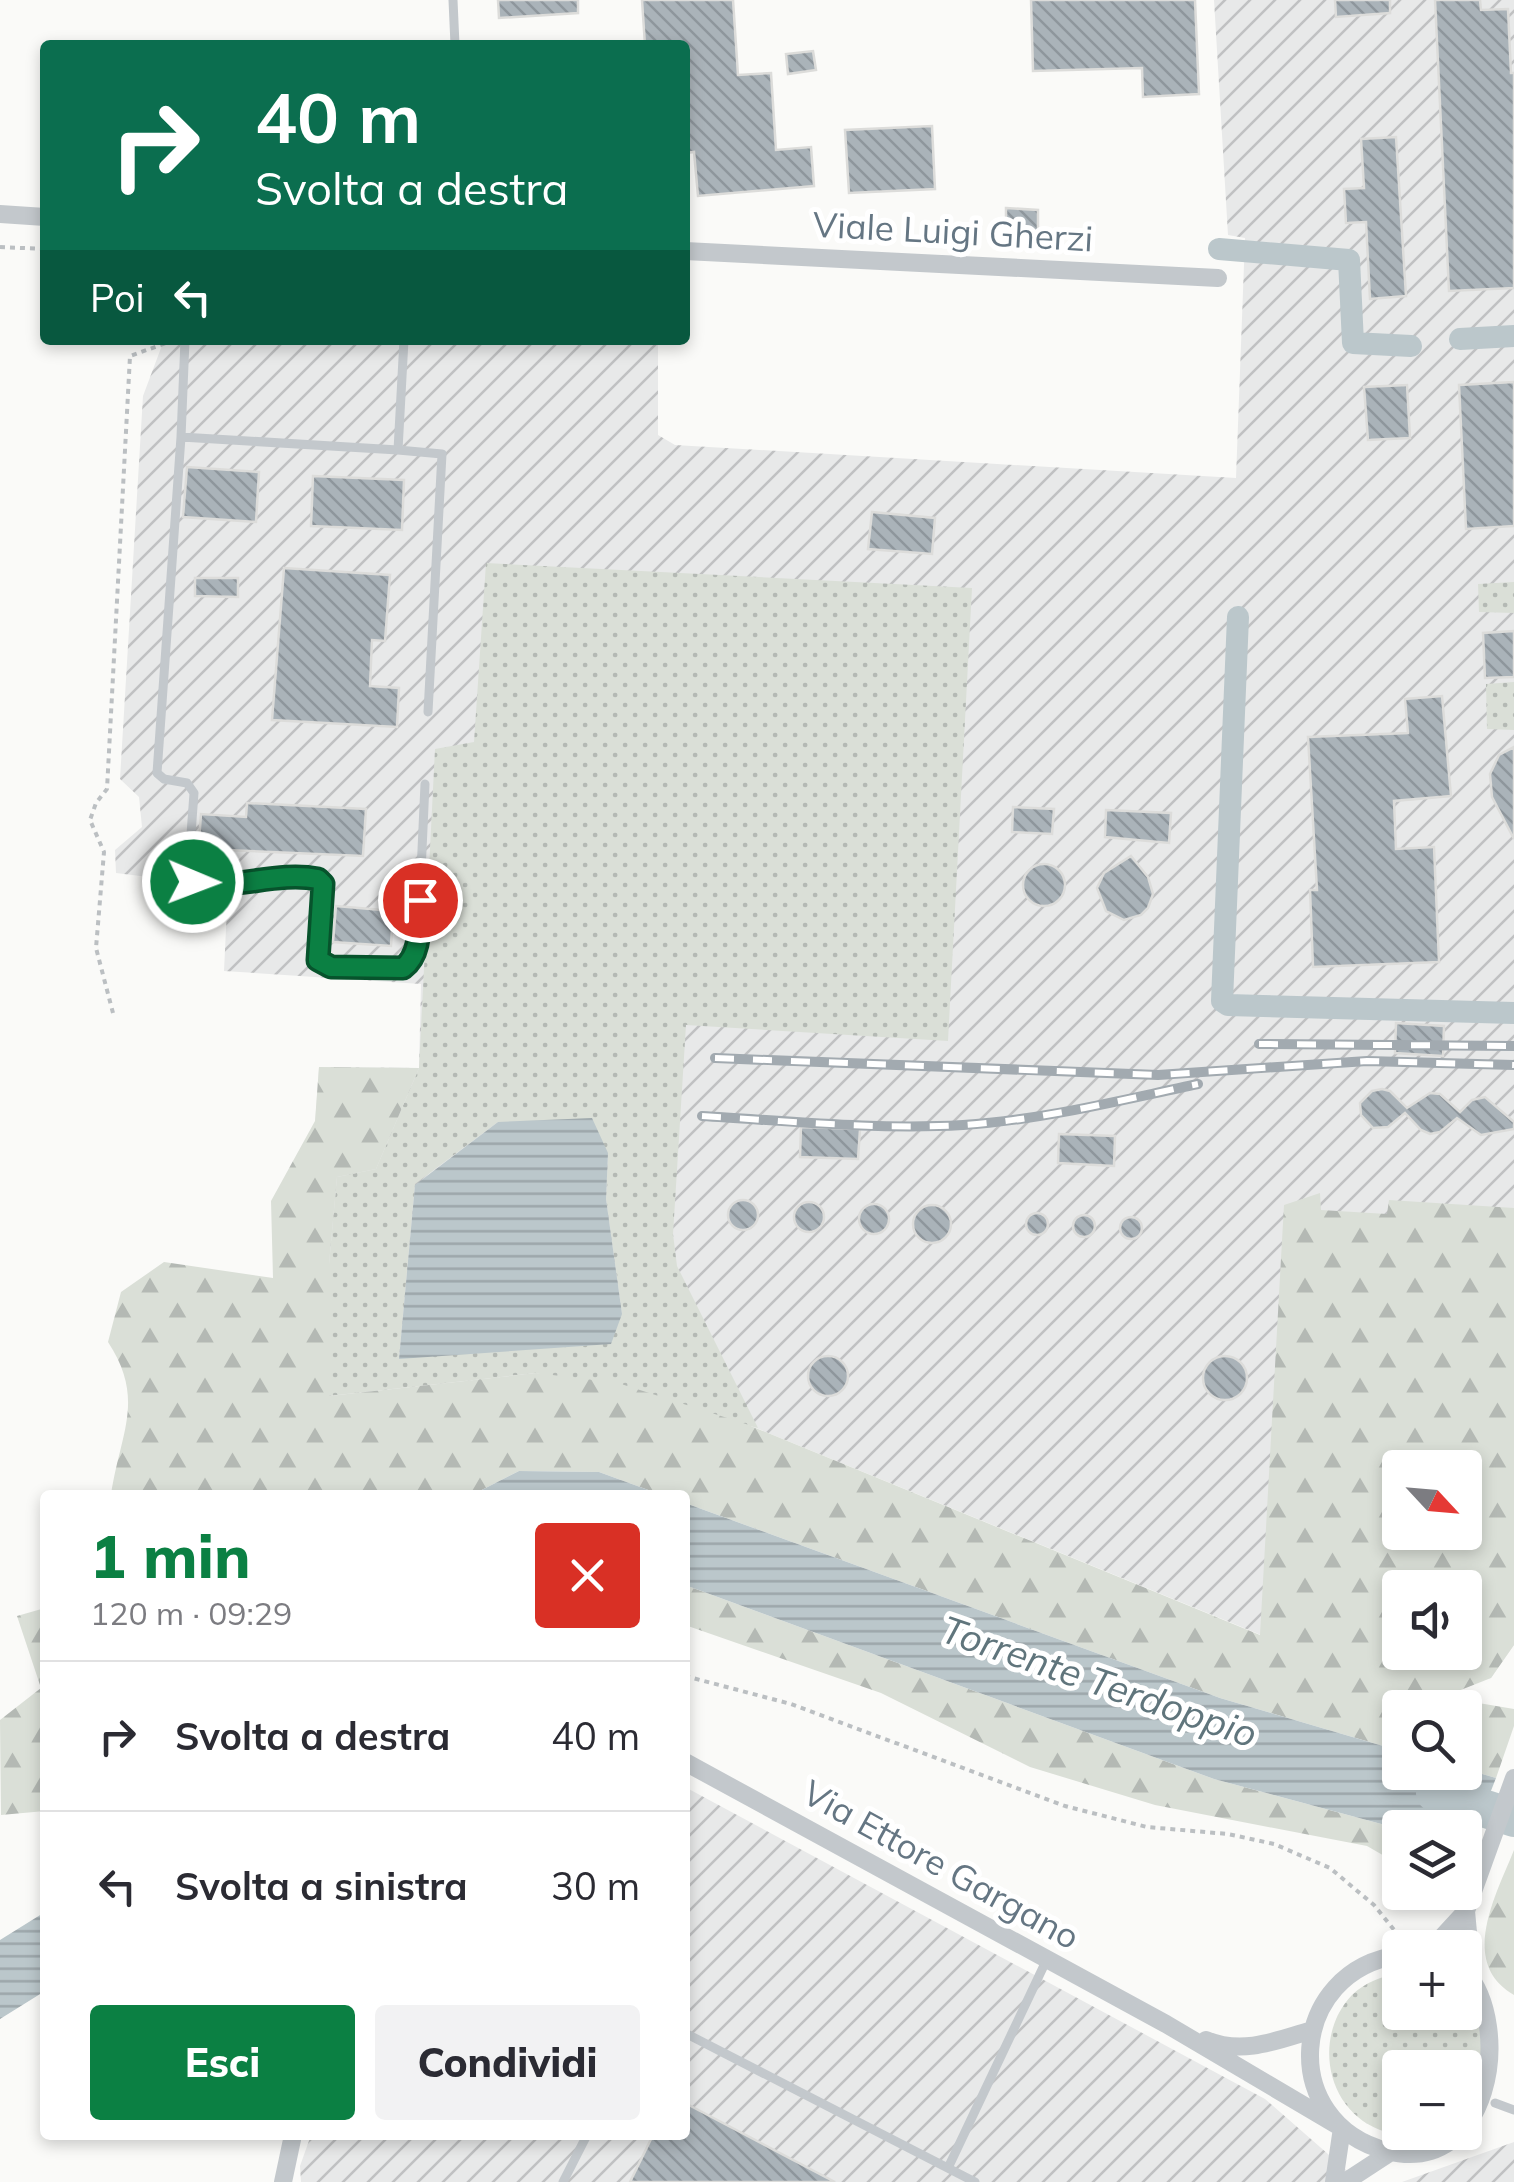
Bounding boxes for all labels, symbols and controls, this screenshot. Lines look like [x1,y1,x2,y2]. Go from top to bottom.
text: 40 m [255,73,421,161]
icon: right [90,80,220,210]
text: Svolta a destra [255,160,568,216]
street label: Viale Luigi Gherzi [812,202,1094,260]
icon: left [165,270,220,325]
text: Poi [90,274,145,322]
position arrow [141,830,245,934]
pin [378,858,463,943]
icon: arrive [393,873,448,928]
north arrow [1382,1450,1482,1550]
map controls [1382,1450,1482,2150]
text: 1 min [90,1518,251,1593]
button: close [535,1523,640,1628]
button: sound [1382,1570,1482,1670]
text: 120 m · 09:29 [90,1593,292,1633]
water label: Torrente Terdoppio [935,1605,1264,1758]
button: search [1382,1690,1482,1790]
icon: right [90,1709,145,1764]
text: Svolta a destra [175,1712,450,1760]
text: 40 m [551,1712,640,1760]
street label: Via Ettore Gargano [795,1770,1087,1958]
button: layers [1382,1810,1482,1910]
icon: left [90,1859,145,1914]
text: Svolta a sinistra [175,1862,468,1910]
text: 30 m [551,1862,640,1910]
button: + [1382,1930,1482,2030]
button: Esci [90,2005,355,2120]
button: Condividi [375,2005,640,2120]
button: − [1382,2050,1482,2150]

